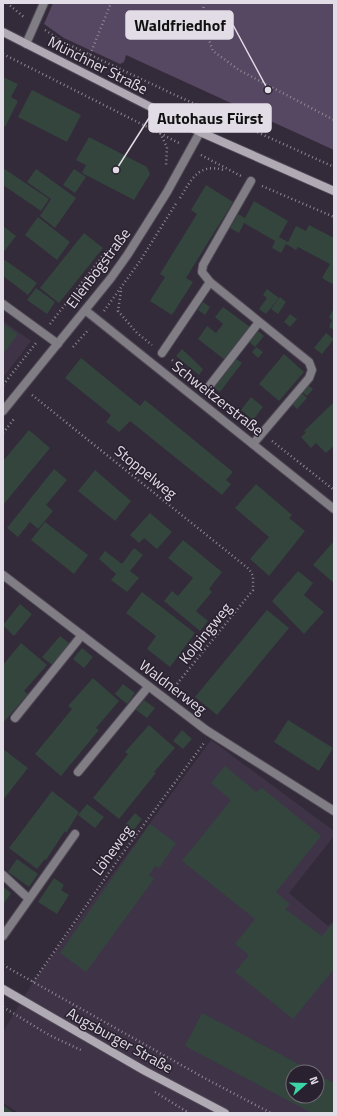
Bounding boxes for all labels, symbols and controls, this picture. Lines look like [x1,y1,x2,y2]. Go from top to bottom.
callout: Waldfriedhof [126,11,233,39]
text: Waldfriedhof [134,13,226,37]
street label: Münchner Straße [44,30,152,100]
callout: Autohaus Fürst [149,104,271,132]
text: Autohaus Fürst [157,106,263,130]
street label: Ellenbogstraße [60,223,136,313]
street label: Schweitzerstraße [167,355,269,441]
street label: Stoppelweg [110,440,182,505]
street label: Kolpingweg [173,597,237,669]
street label: Waldnerweg [134,654,212,720]
street label: Löheweg [86,820,138,880]
street label: Augsburger Straße [63,1001,177,1079]
north arrow [285,1064,325,1104]
text: N [306,1074,323,1087]

